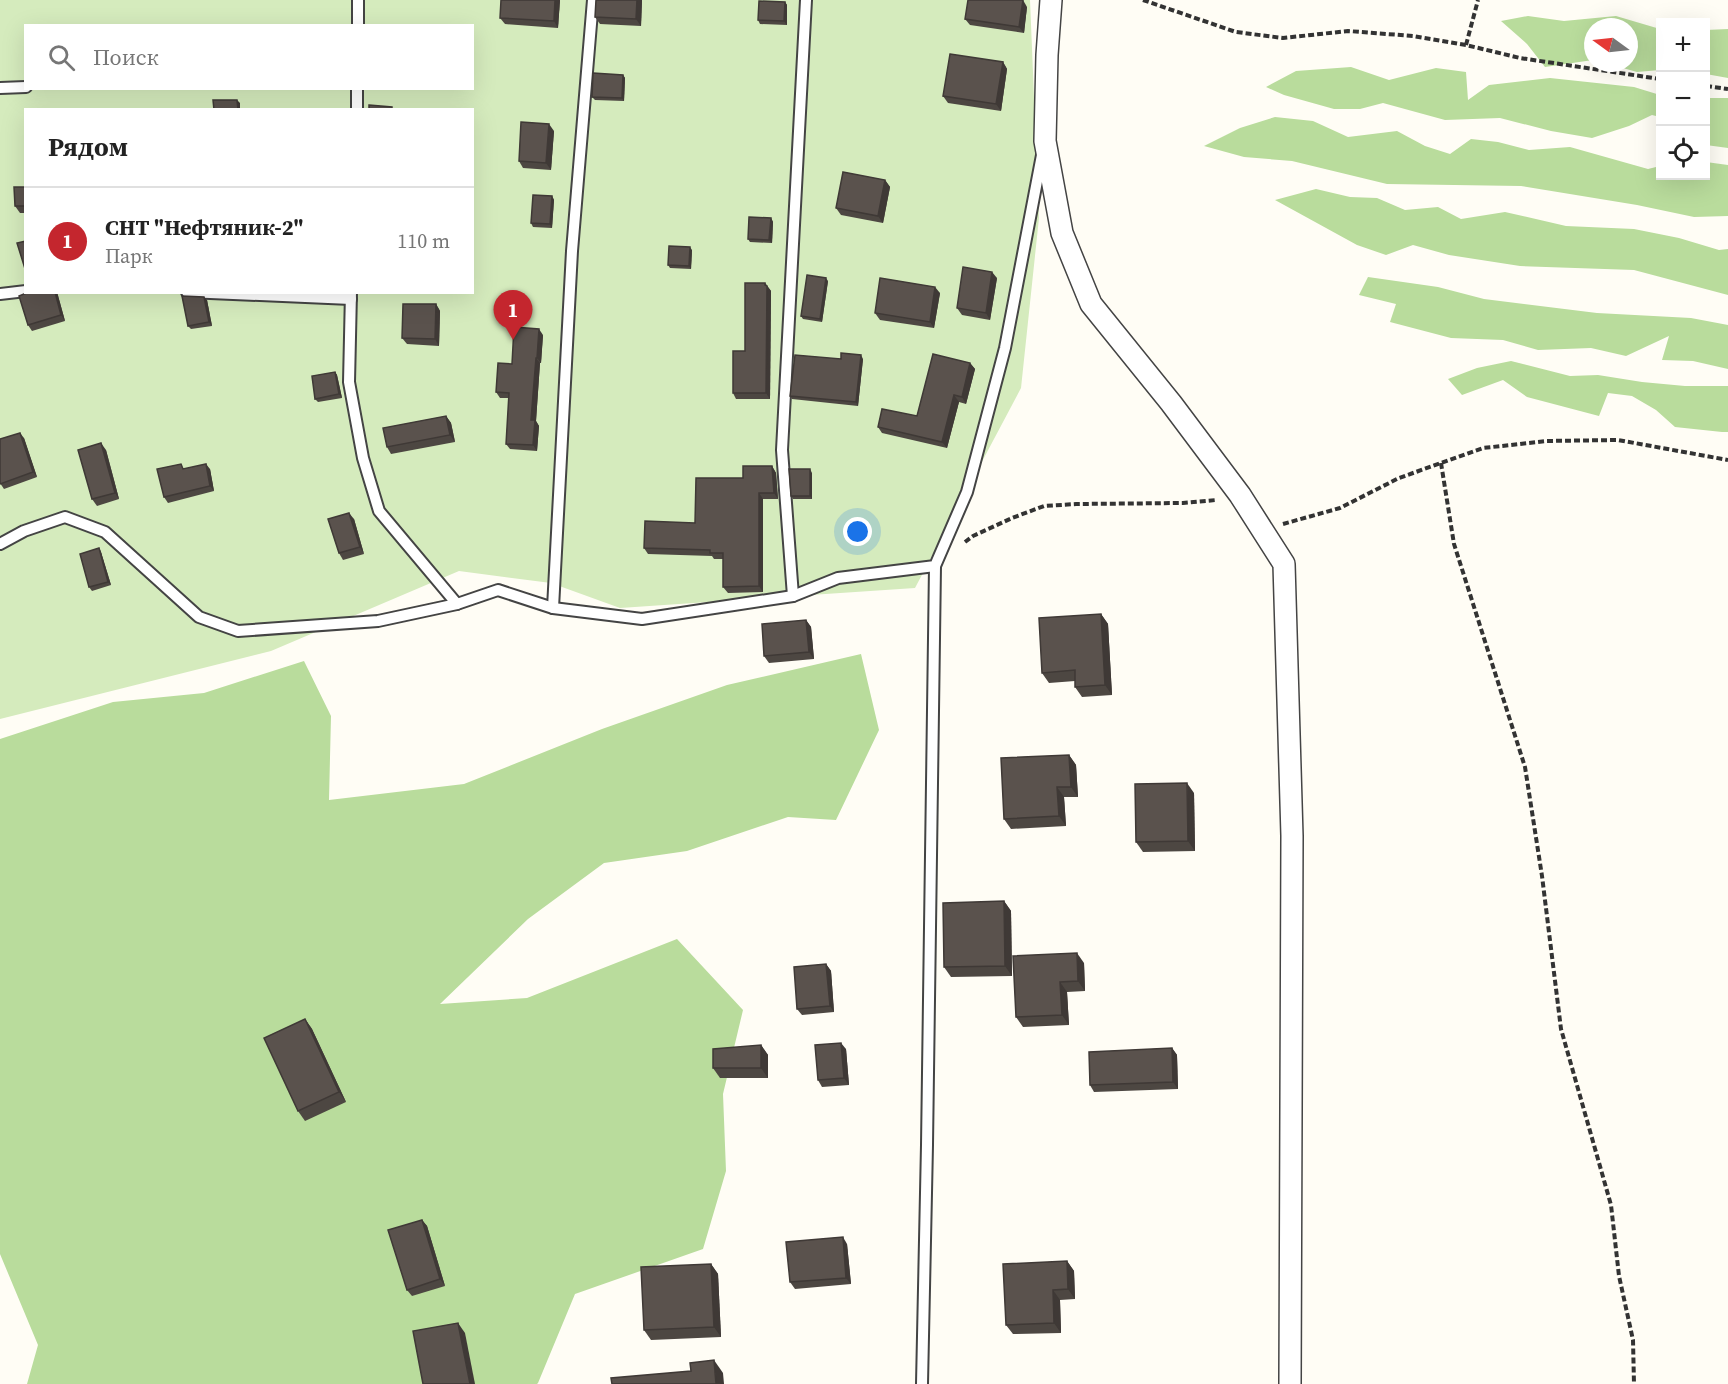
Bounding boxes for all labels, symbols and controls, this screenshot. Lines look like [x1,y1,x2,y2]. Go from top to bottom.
north arrow [1584,18,1638,72]
map controls [1656,18,1710,180]
button: + [1656,18,1710,72]
search box [24,24,474,90]
icon: search [45,41,78,74]
text: Поиск [93,42,159,72]
button: − [1656,72,1710,126]
button: locate [1656,126,1710,180]
text: Рядом [48,129,128,165]
text: СНТ "Нефтяник-2" [105,212,303,242]
text: 1 [62,227,73,255]
text: 110 m [397,227,450,255]
text: Парк [105,242,153,270]
pin: 1 [494,290,532,340]
your location [843,517,872,546]

